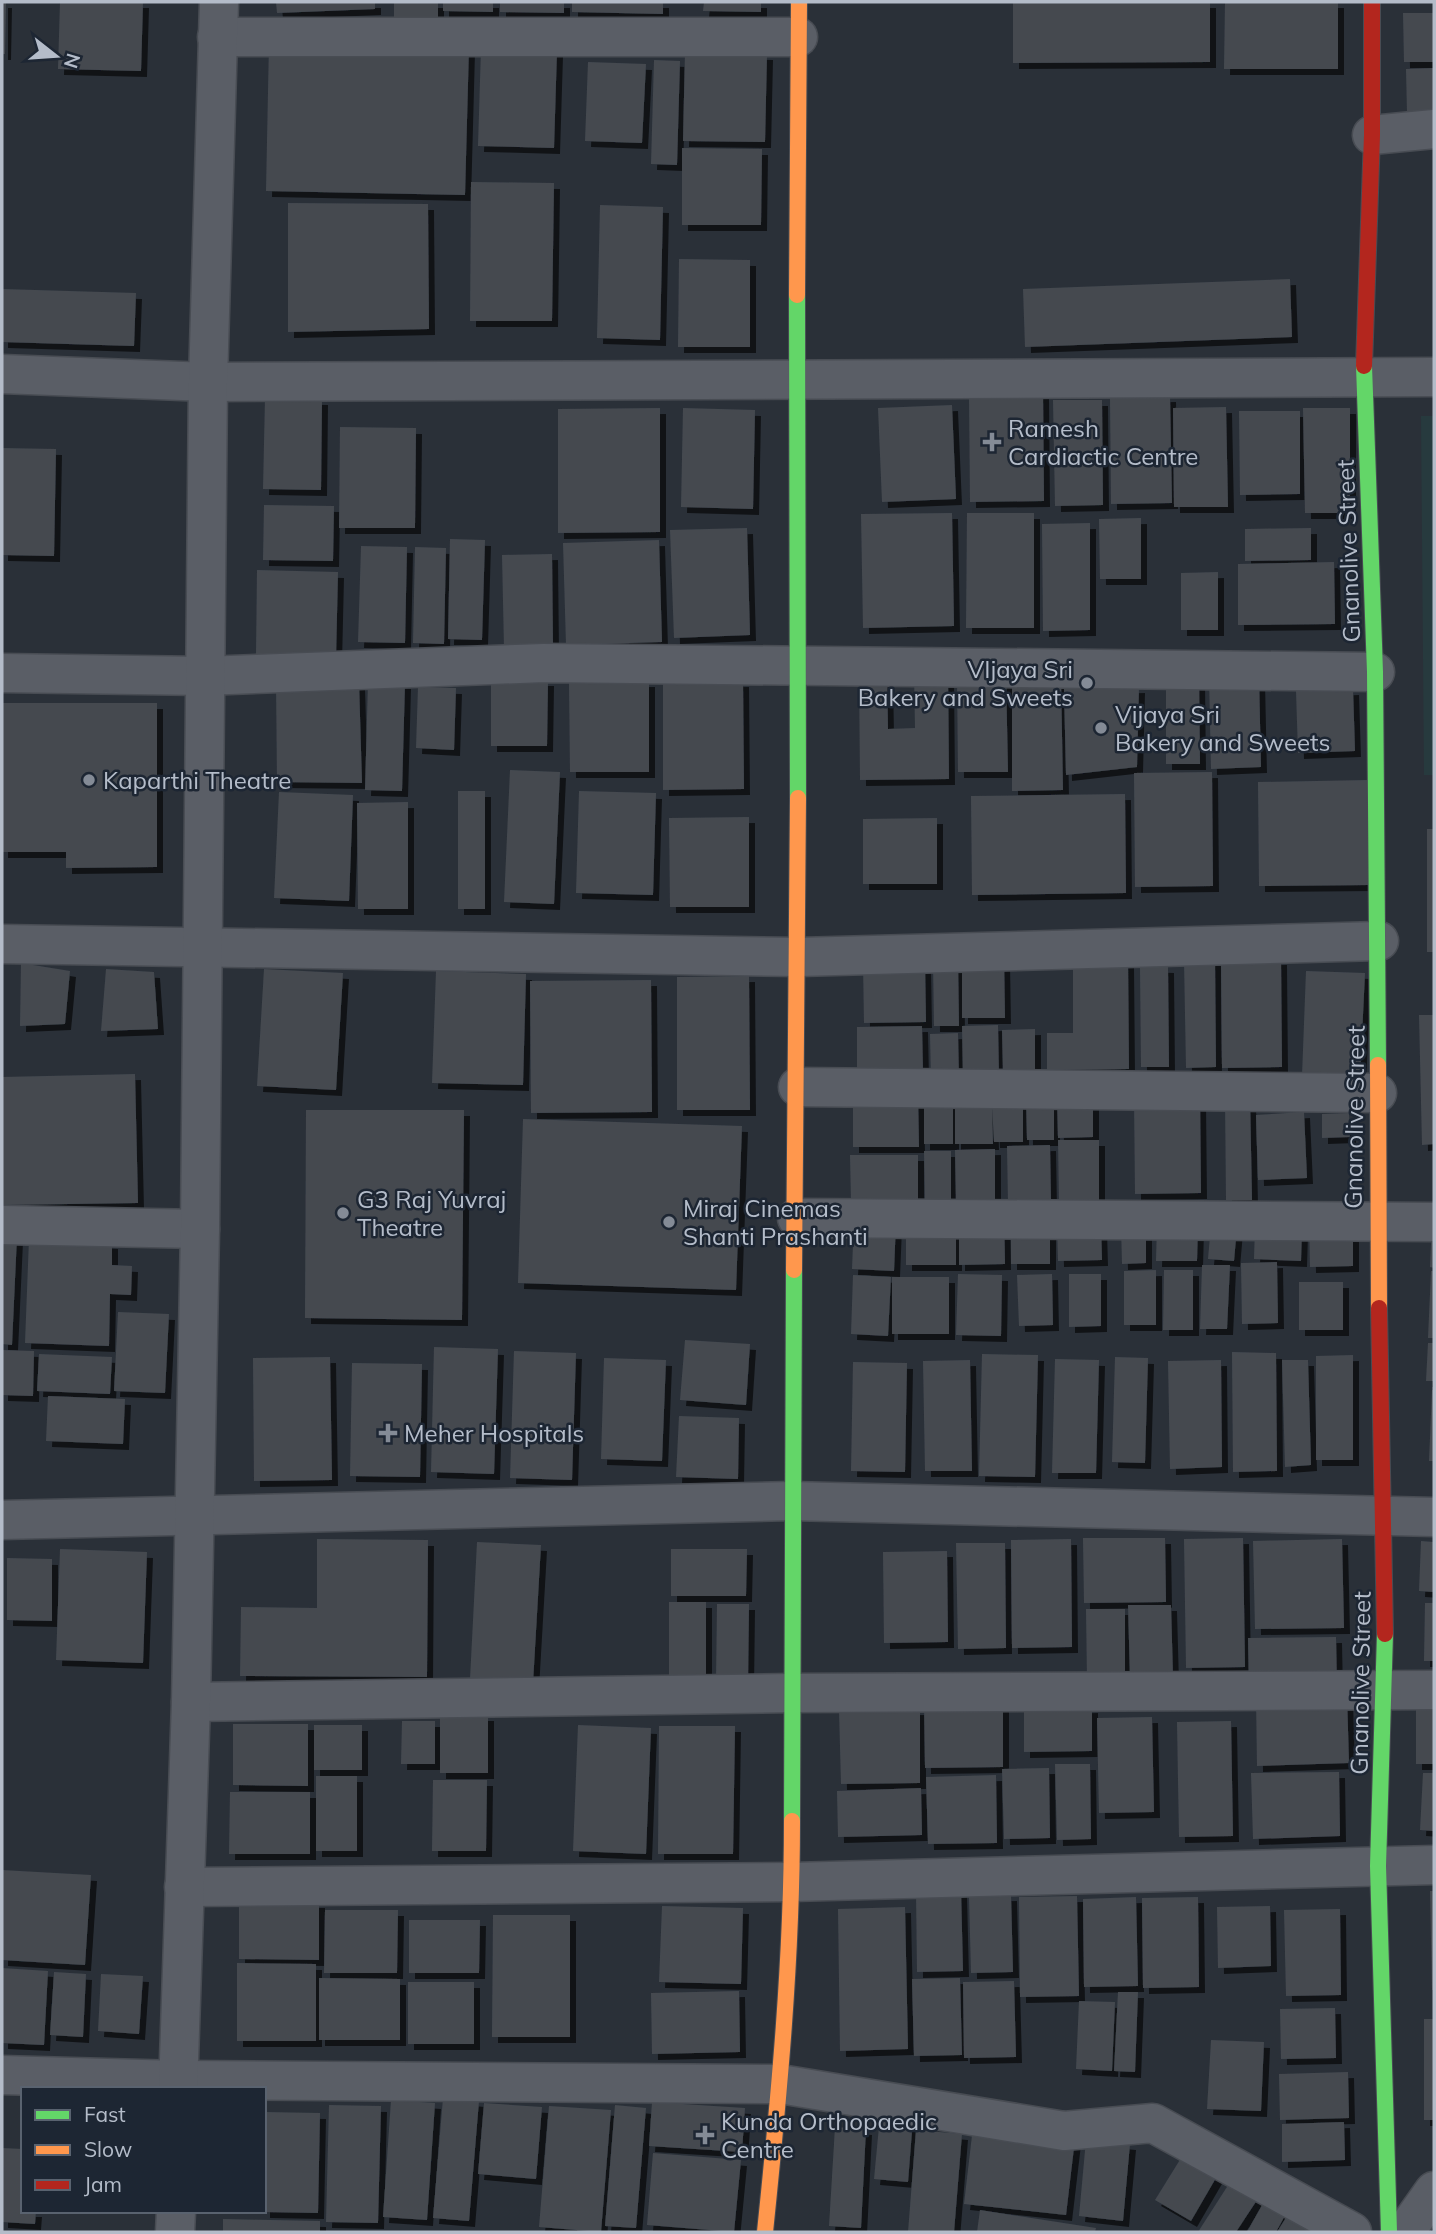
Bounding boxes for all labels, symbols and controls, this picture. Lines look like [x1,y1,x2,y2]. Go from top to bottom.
north arrow [21,21,91,91]
text: N [59,51,86,71]
place label: Ramesh Cardiactic Centre [1008,413,1198,471]
marker: Ramesh Cardiactic Centre [982,432,1002,452]
street label: Gnanolive Street [1330,459,1366,643]
place label: VIjaya Sri Bakery and Sweets [858,654,1073,712]
marker: VIjaya Sri Bakery and Sweets [1079,675,1095,691]
place label: Vijaya Sri Bakery and Sweets [1115,699,1330,757]
marker: Vijaya Sri Bakery and Sweets [1093,720,1109,736]
place label: Kaparthi Theatre [103,765,291,795]
marker: Kaparthi Theatre [81,772,97,788]
street label: Gnanolive Street [1337,1025,1371,1209]
place label: G3 Raj Yuvraj Theatre [357,1184,506,1242]
place label: Miraj Cinemas Shanti Prashanti [683,1193,868,1251]
marker: G3 Raj Yuvraj Theatre [335,1205,351,1221]
marker: Miraj Cinemas Shanti Prashanti [661,1214,677,1230]
place label: Meher Hospitals [404,1418,584,1448]
marker: Meher Hospitals [378,1423,398,1443]
street label: Gnanolive Street [1343,1591,1377,1775]
legend [21,2087,266,2213]
text: Fast [84,2101,126,2127]
place label: Kunda Orthopaedic Centre [721,2106,937,2164]
marker: Kunda Orthopaedic Centre [695,2125,715,2145]
text: Slow [84,2136,132,2162]
text: Jam [84,2171,122,2197]

